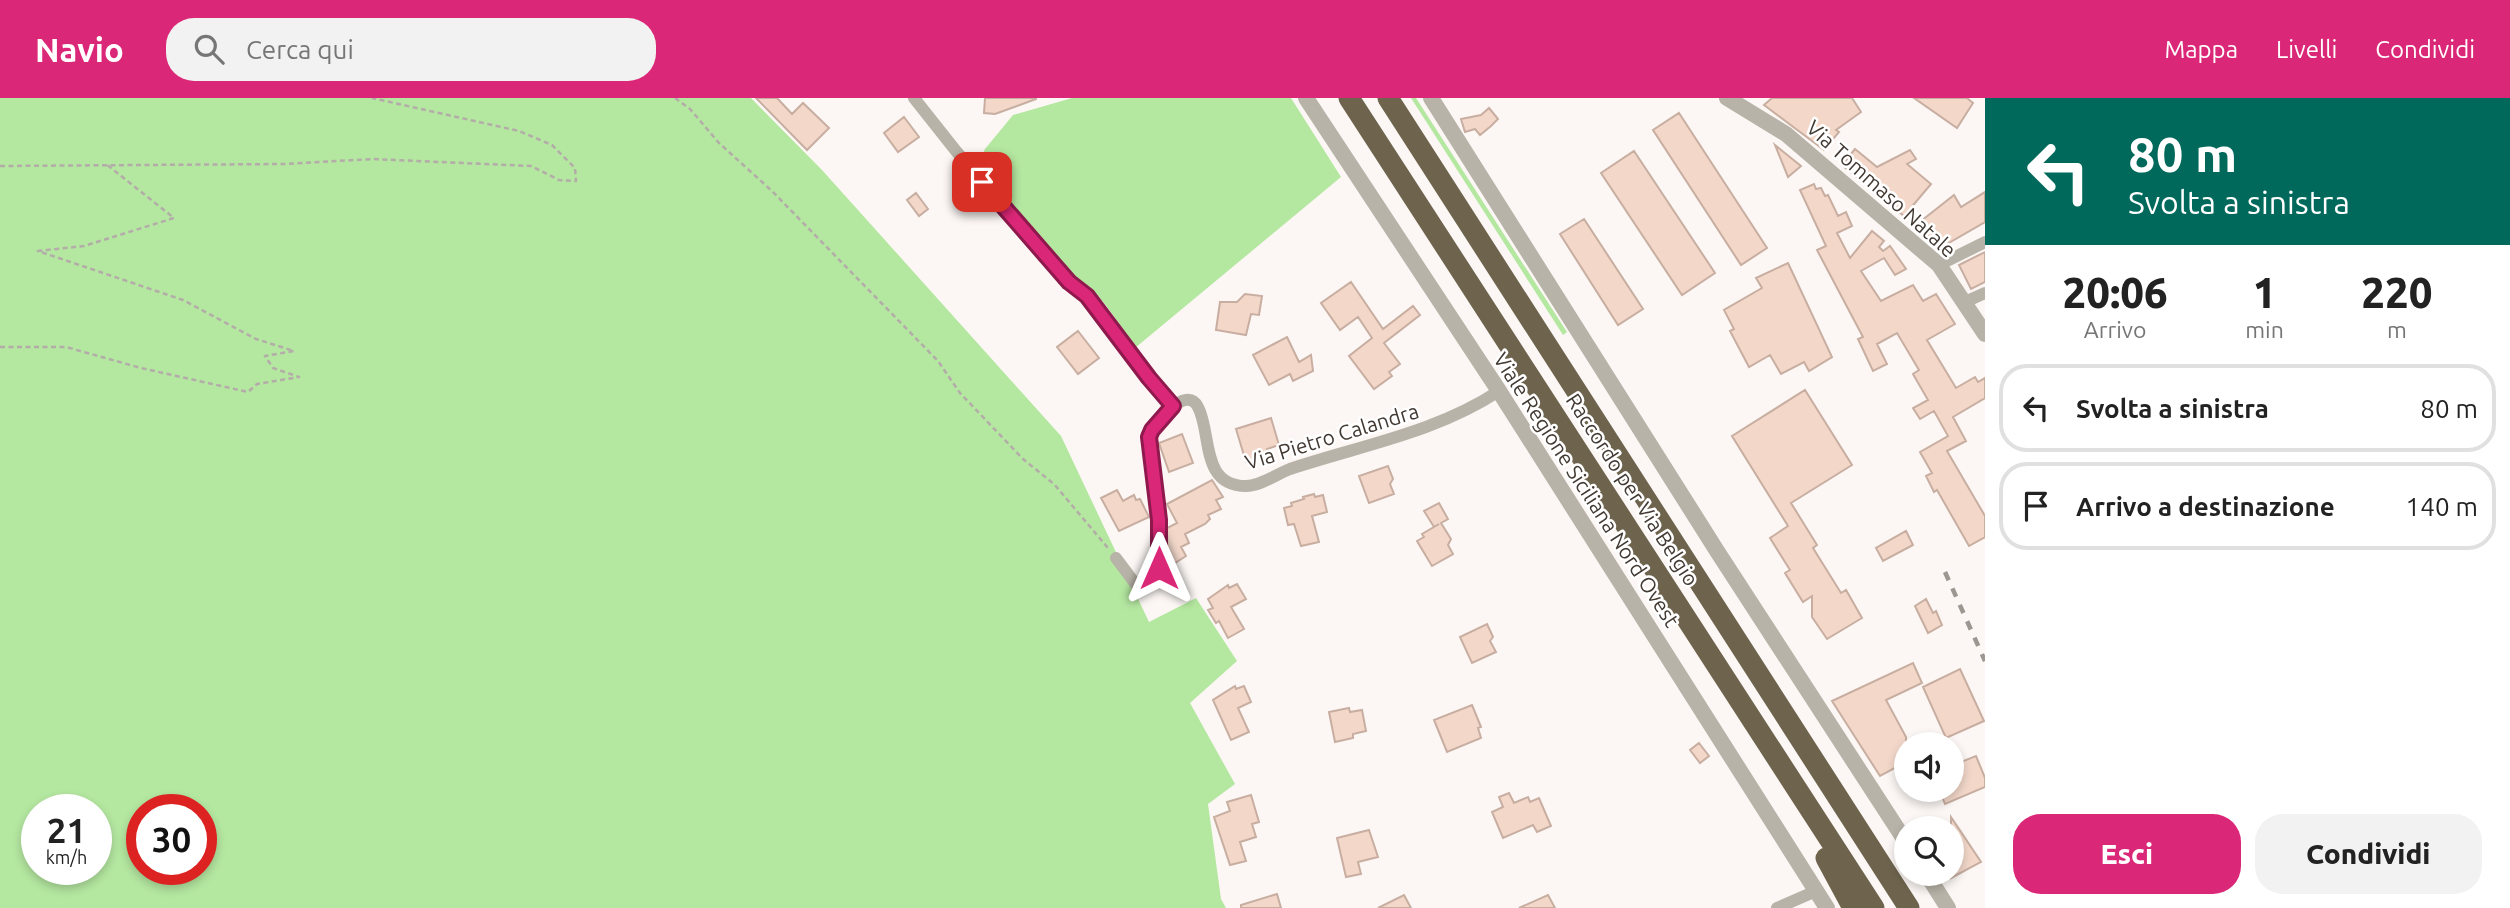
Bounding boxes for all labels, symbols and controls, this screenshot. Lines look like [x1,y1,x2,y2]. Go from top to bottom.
search box [166,18,656,81]
icon: search [190,30,228,68]
text: Navio [35,31,124,68]
text: Cerca qui [246,35,354,64]
text: Mappa [2164,36,2238,63]
text: Livelli [2276,36,2337,63]
text: Condividi [2375,36,2475,63]
street label: Via Tommaso Natale [1802,115,1961,262]
icon: left [2013,126,2104,217]
text: 80 m [2128,126,2237,181]
pin [952,152,1012,212]
icon: arrive [963,163,1001,201]
text: Svolta a sinistra [2128,184,2350,220]
text: 20:06 [2063,269,2168,316]
text: 1 [2253,269,2276,316]
text: 220 [2361,269,2432,316]
text: Arrivo [2084,317,2146,342]
text: min [2245,317,2284,342]
text: m [2387,317,2407,342]
street label: Viale Regione Siciliana Nord Ovest [1489,348,1685,631]
street label: Raccordo per Via Belgio [1562,389,1704,590]
icon: left [2017,389,2055,427]
text: Svolta a sinistra [2076,394,2269,423]
text: 80 m [2420,394,2478,423]
street label: Via Pietro Calandra [1242,398,1421,474]
icon: arrive [2017,487,2055,525]
text: Arrivo a destinazione [2076,492,2335,521]
text: 140 m [2406,492,2478,521]
position arrow [1122,531,1196,605]
map controls [1894,732,1964,886]
button: sound [1894,732,1964,802]
speed limit sign: 30 [126,794,217,885]
text: 21 [47,810,86,850]
button: Esci [2013,814,2241,894]
button: Condividi [2255,814,2482,894]
button: search [1894,816,1964,886]
text: km/h [46,847,87,867]

